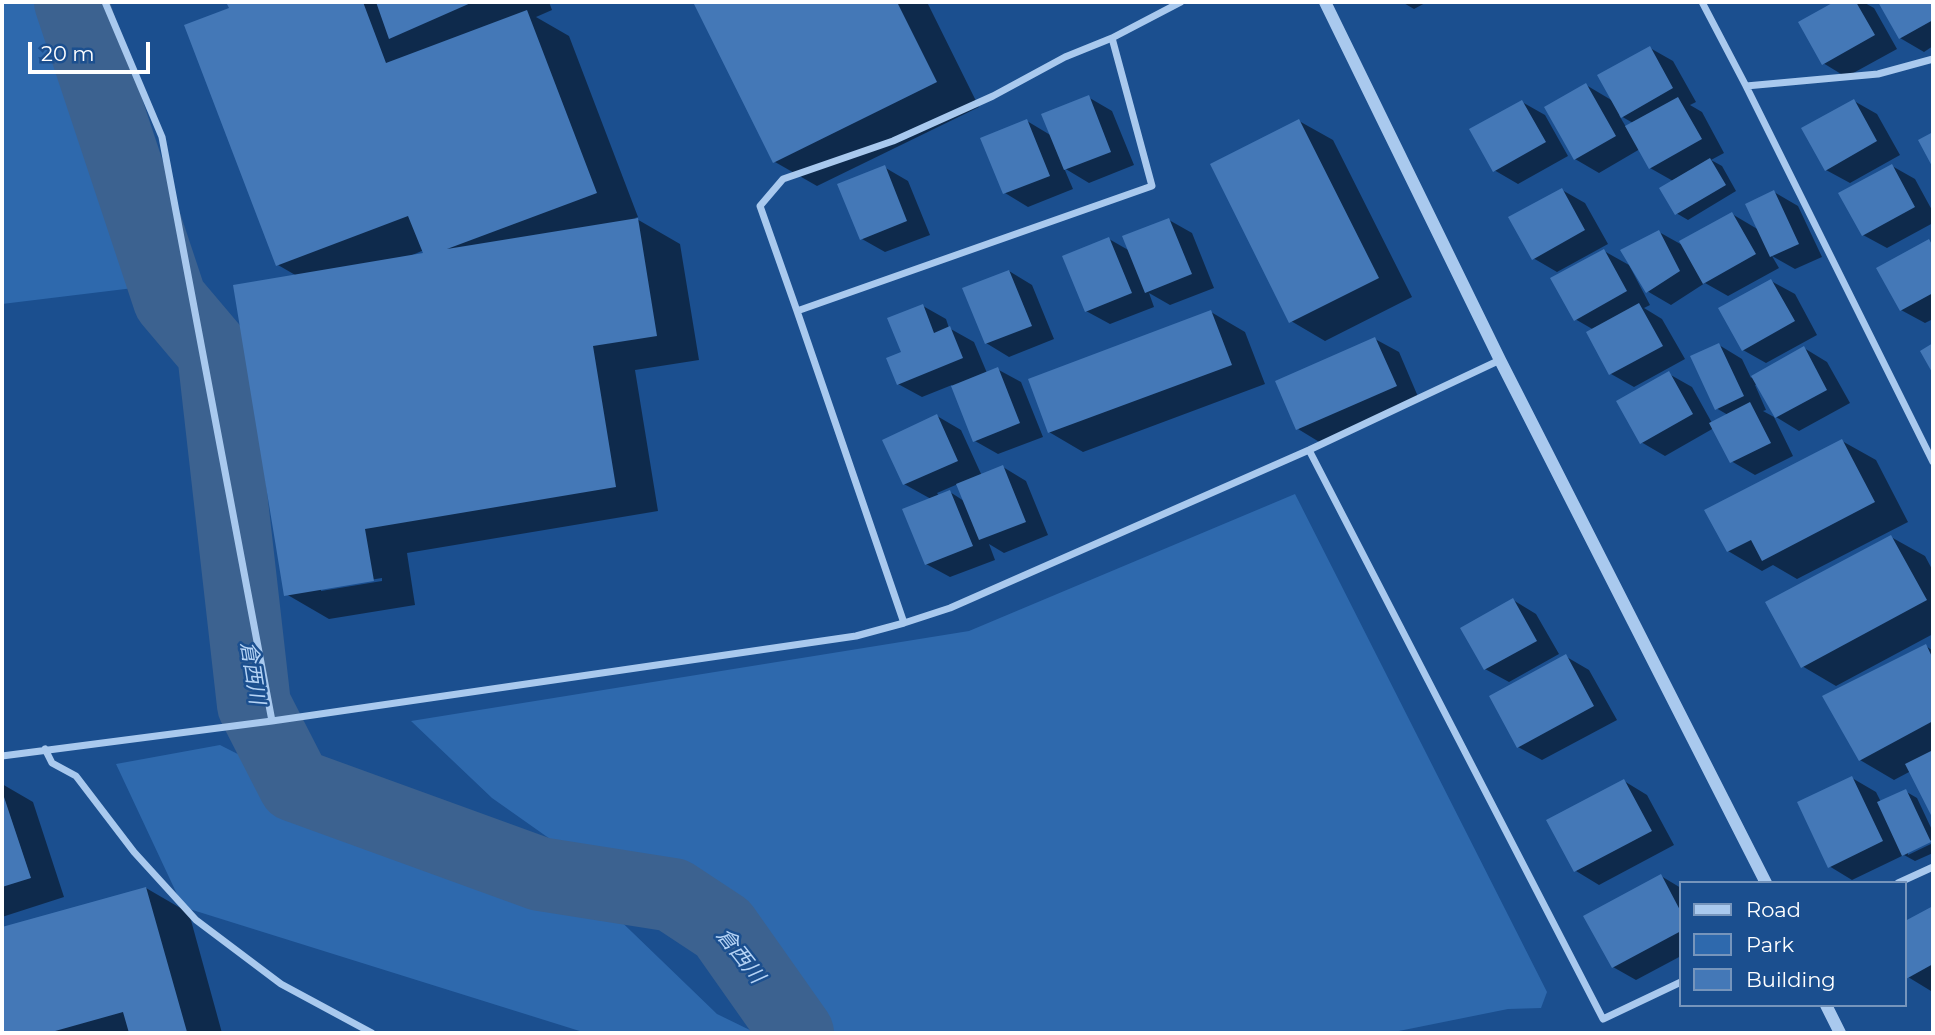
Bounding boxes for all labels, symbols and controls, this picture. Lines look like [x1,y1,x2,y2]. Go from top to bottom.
scale bar [32,28,154,72]
text: 20 m [41,41,95,66]
water label: 倉西川 [235,640,269,706]
legend [1680,881,1907,1007]
text: Road [1746,897,1801,922]
water label: 倉西川 [711,923,769,989]
text: Park [1746,932,1794,957]
text: Building [1746,967,1836,992]

